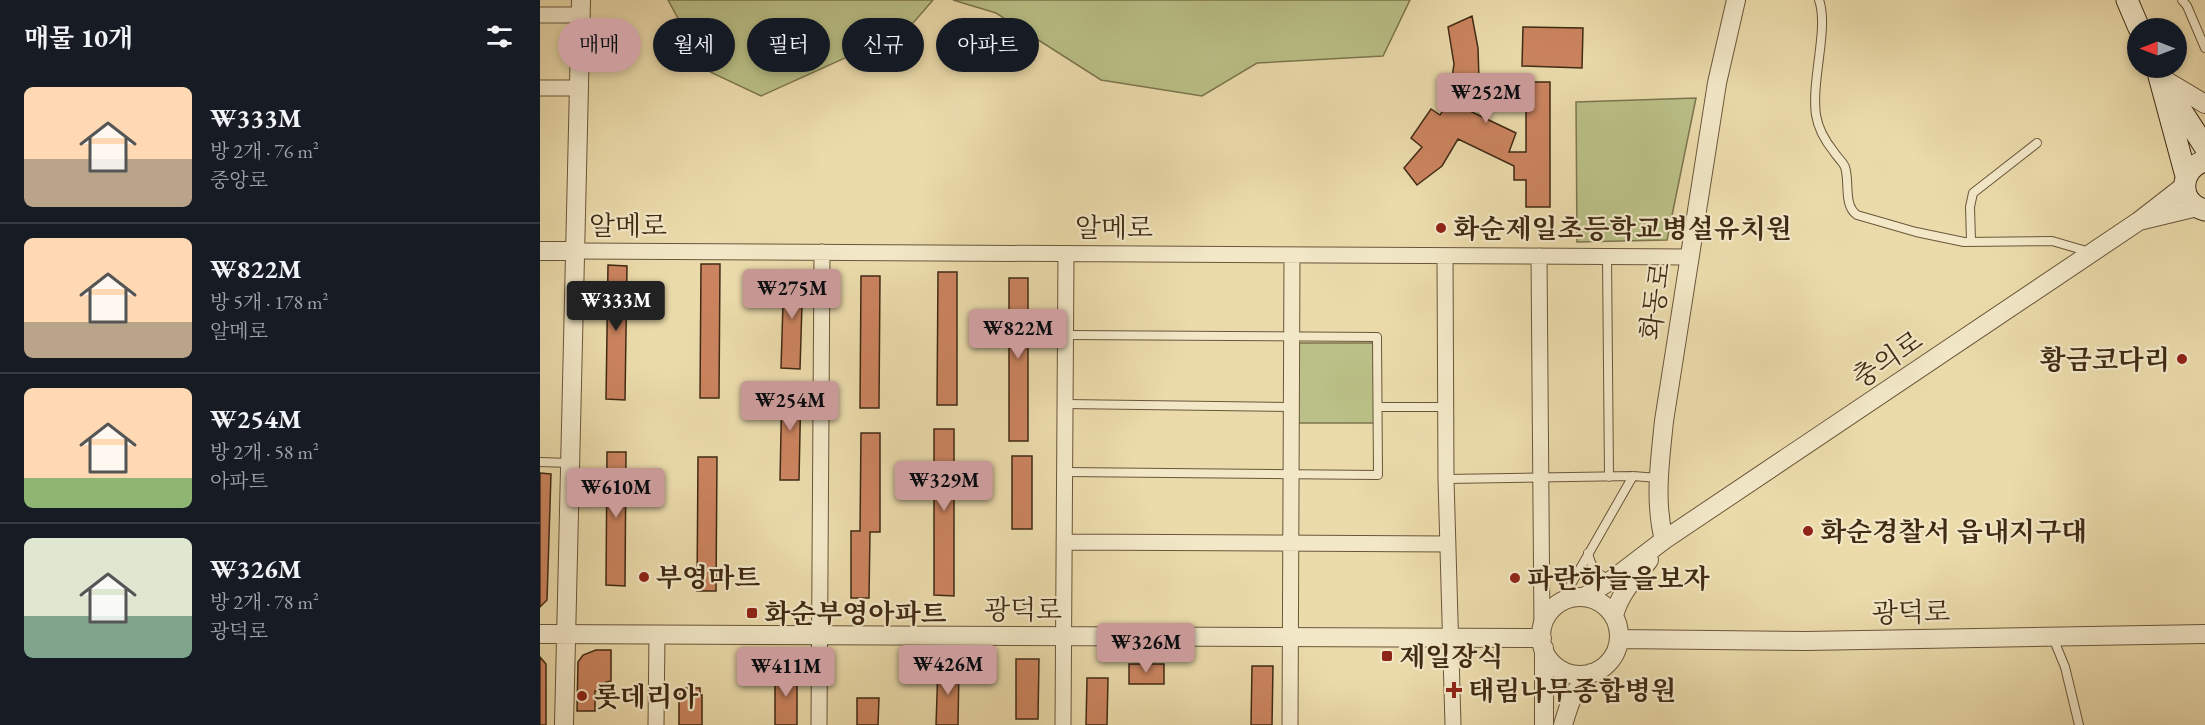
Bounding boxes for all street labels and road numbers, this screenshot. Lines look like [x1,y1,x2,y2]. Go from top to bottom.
street label: 알메로 [589,208,667,243]
street label: 알메로 [1075,210,1153,245]
street label: 화동로 [1632,260,1678,342]
street label: 충의로 [1845,323,1929,395]
street label: 광덕로 [984,592,1062,627]
street label: 광덕로 [1872,594,1950,630]

